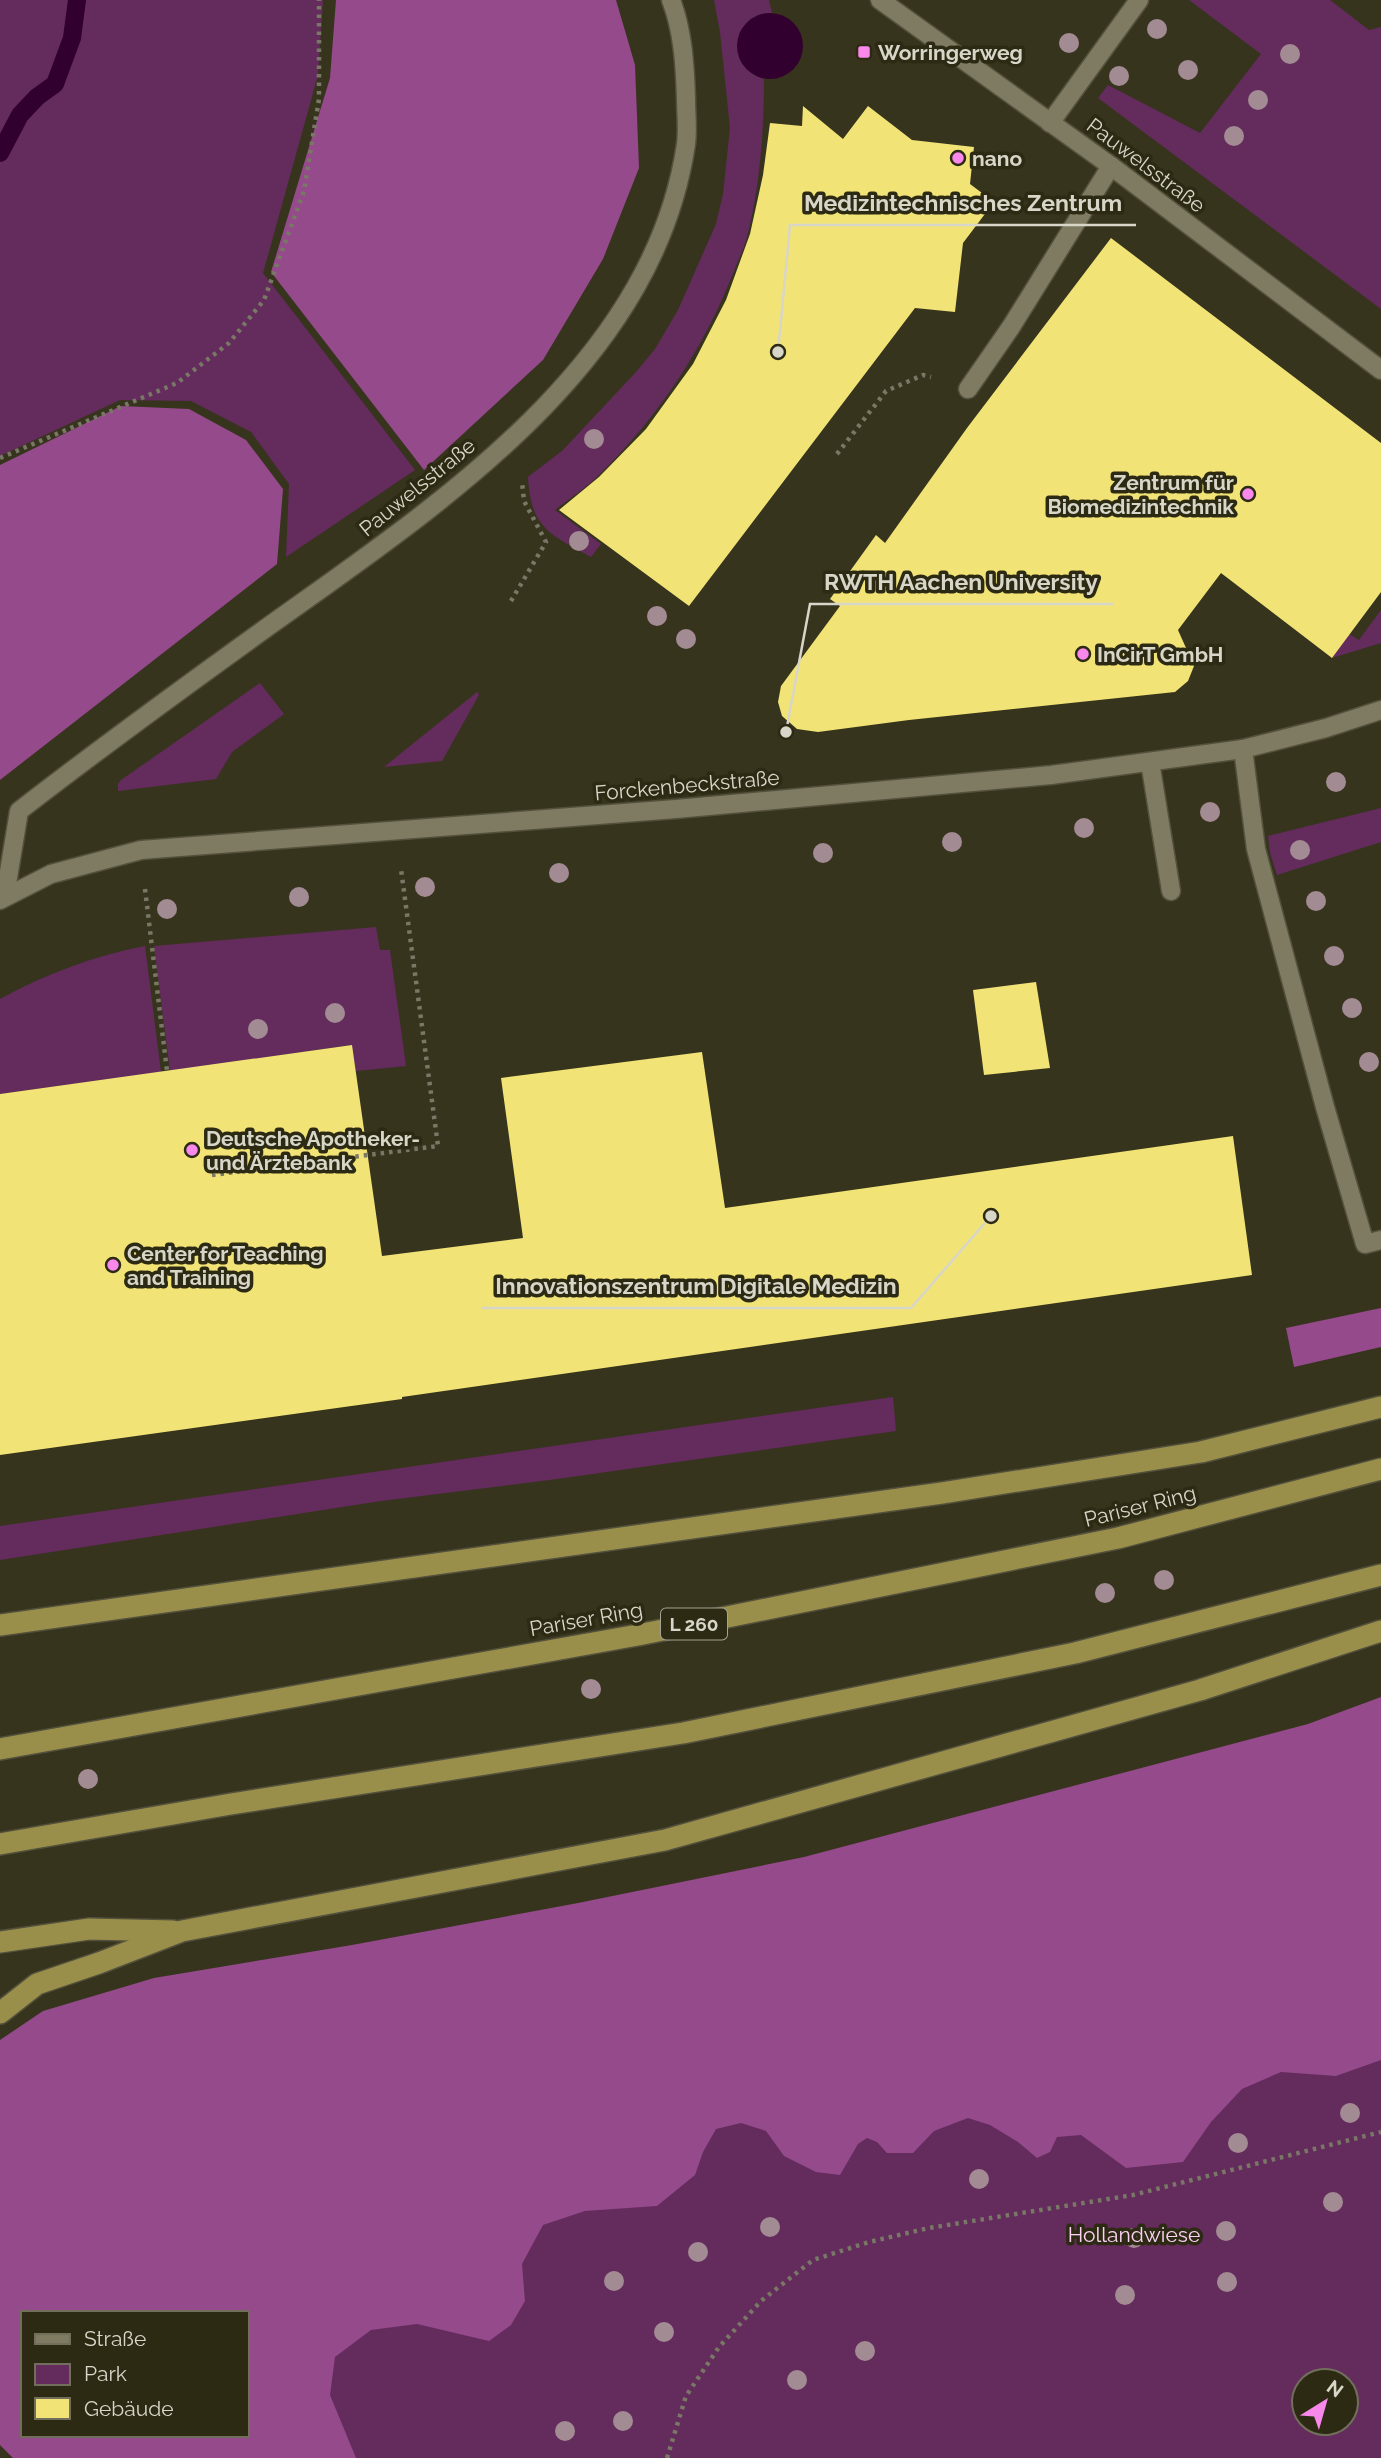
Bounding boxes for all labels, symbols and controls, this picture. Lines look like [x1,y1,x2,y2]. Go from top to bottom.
place label: Worringerweg [878,40,1023,65]
marker: Worringerweg [856,44,872,60]
street label: Pauwelsstraße [1082,112,1210,218]
place label: nano [972,146,1022,171]
marker: nano [950,150,966,166]
callout: Medizintechnisches Zentrum [790,181,1136,225]
text: Medizintechnisches Zentrum [804,189,1122,216]
street label: Pauwelsstraße [354,433,480,541]
place label: Zentrum für Biomedizintechnik [1047,470,1234,519]
marker: Zentrum für Biomedizintechnik [1240,486,1256,502]
callout: RWTH Aachen University [810,560,1113,604]
text: RWTH Aachen University [824,568,1098,595]
place label: InCirT GmbH [1097,642,1223,667]
marker: InCirT GmbH [1075,646,1091,662]
street label: Forckenbeckstraße [593,764,781,806]
place label: Deutsche Apotheker- und Ärztebank [206,1126,420,1175]
marker: Deutsche Apotheker- und Ärztebank [184,1142,200,1158]
place label: Center for Teaching and Training [127,1241,324,1290]
marker: Center for Teaching and Training [105,1257,121,1273]
callout: Innovationszentrum Digitale Medizin [481,1264,911,1308]
text: Innovationszentrum Digitale Medizin [495,1272,897,1299]
street label: Pariser Ring [1081,1480,1199,1532]
street label: Pariser Ring [527,1597,645,1641]
road number: L 260 [661,1608,727,1640]
park label: Hollandwiese [1068,2222,1200,2247]
legend [21,2311,248,2437]
text: Straße [84,2326,146,2351]
text: Park [84,2361,127,2386]
north arrow [1290,2367,1360,2437]
text: N [1323,2375,1348,2402]
text: Gebäude [84,2396,174,2421]

